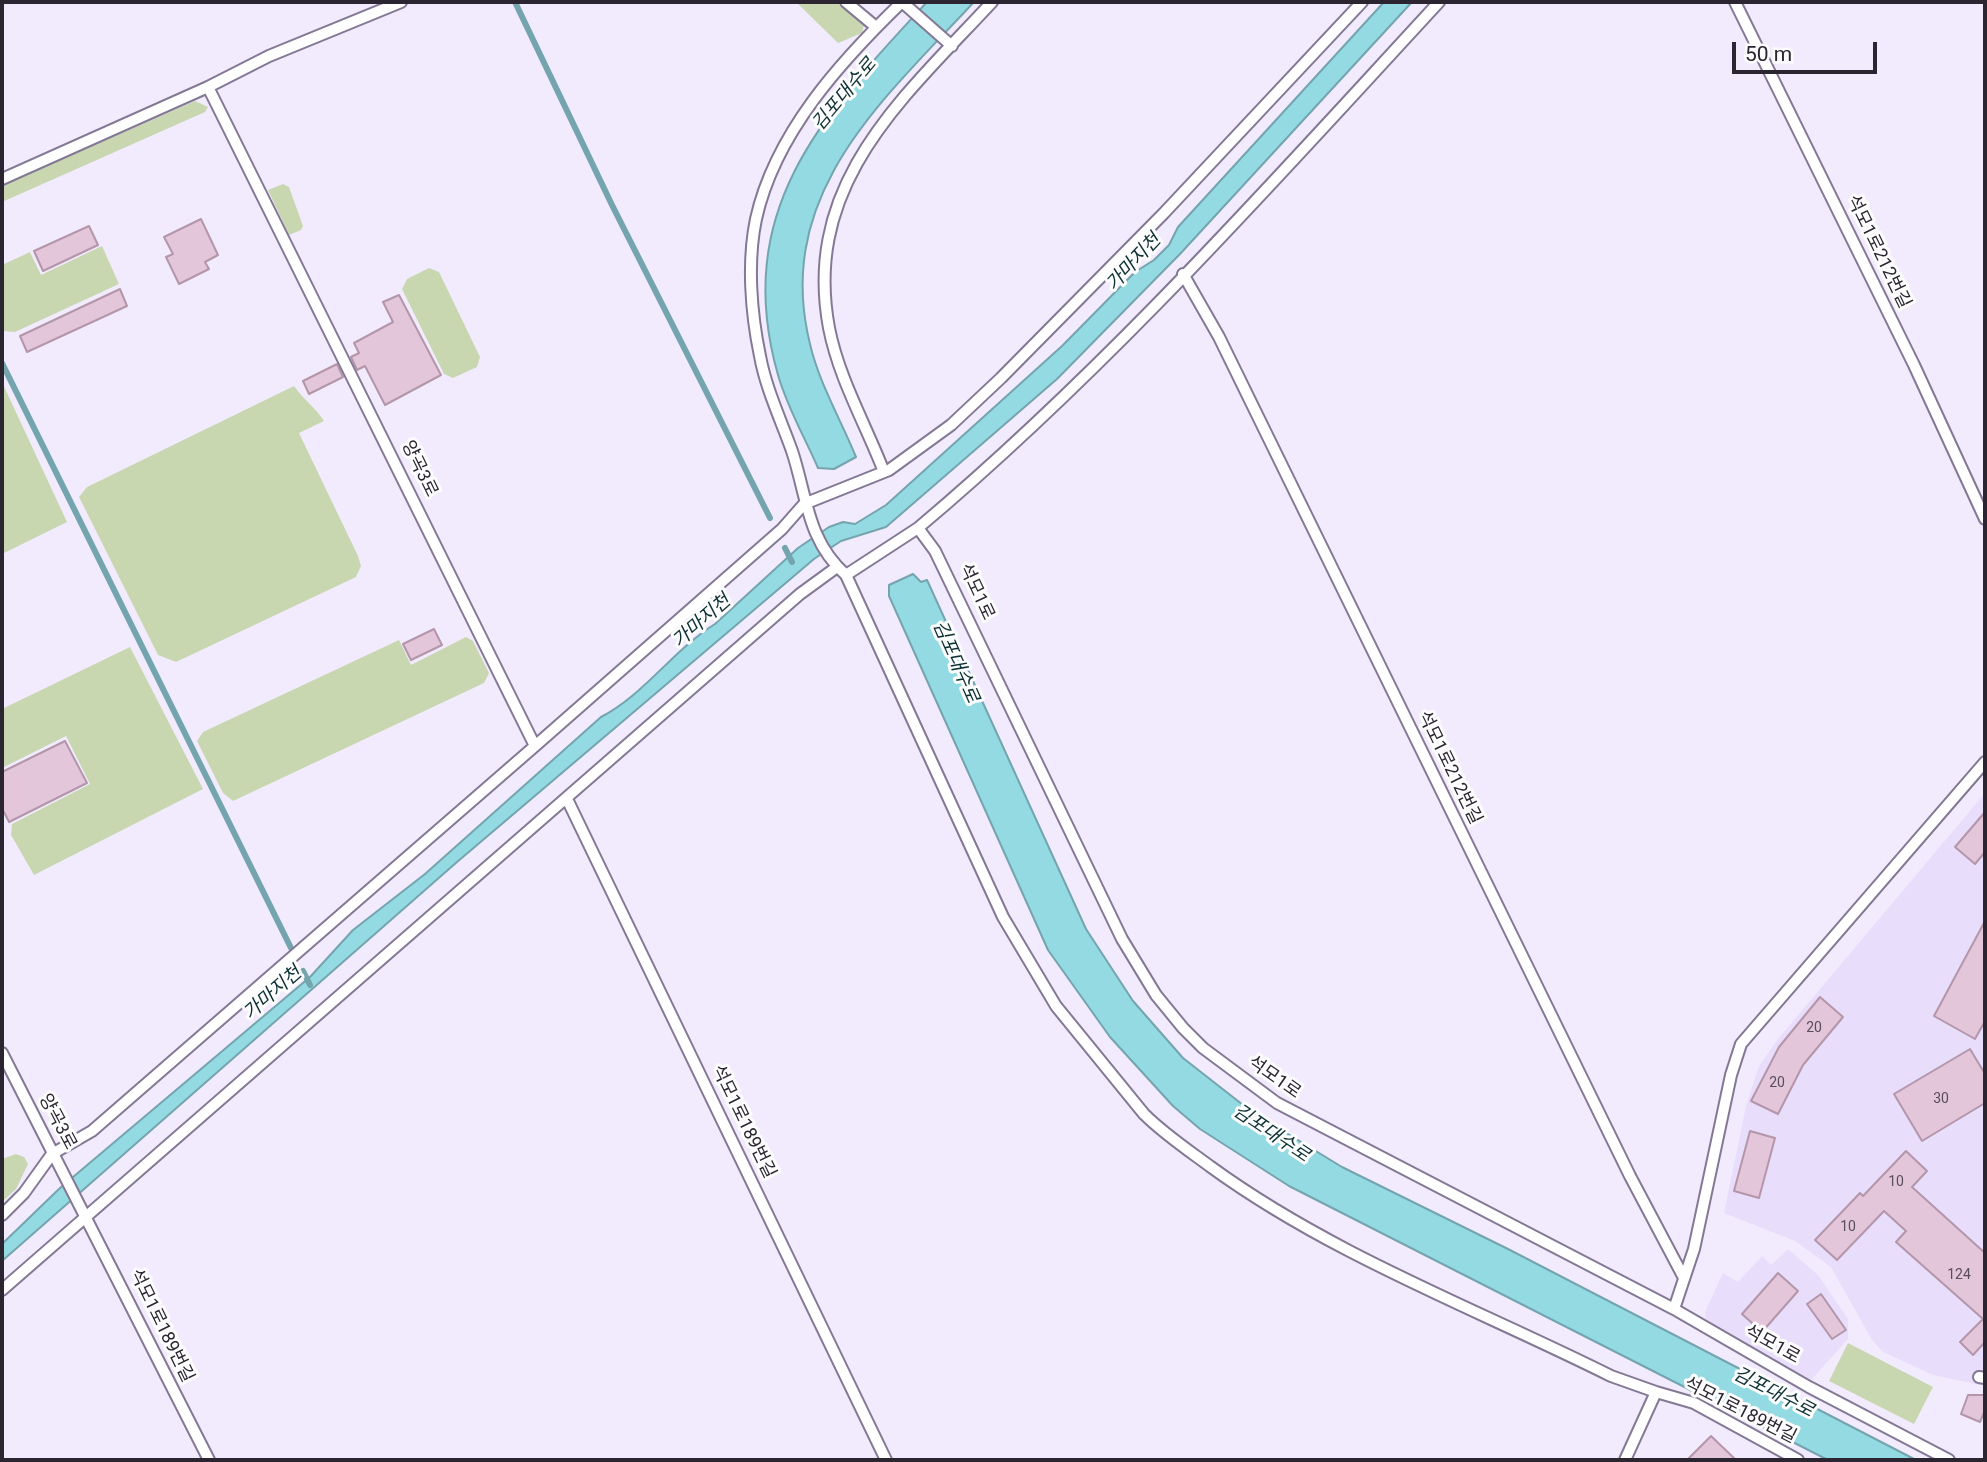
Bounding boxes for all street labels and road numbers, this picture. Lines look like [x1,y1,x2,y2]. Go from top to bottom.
street label: 석모1로212번길 [1841,192,1915,312]
street label: 양곡3로 [396,437,442,501]
street label: 석모1로 [954,560,998,624]
street label: 석모1로212번길 [1412,708,1486,828]
street label: 석모1로 [1243,1052,1305,1104]
street label: 석모1로189번길 [706,1062,780,1182]
street label: 양곡3로 [33,1091,81,1153]
street label: 석모1로189번길 [124,1266,198,1386]
street label: 석모1로 [1741,1321,1803,1369]
street label: 석모1로189번길 [1680,1373,1800,1449]

